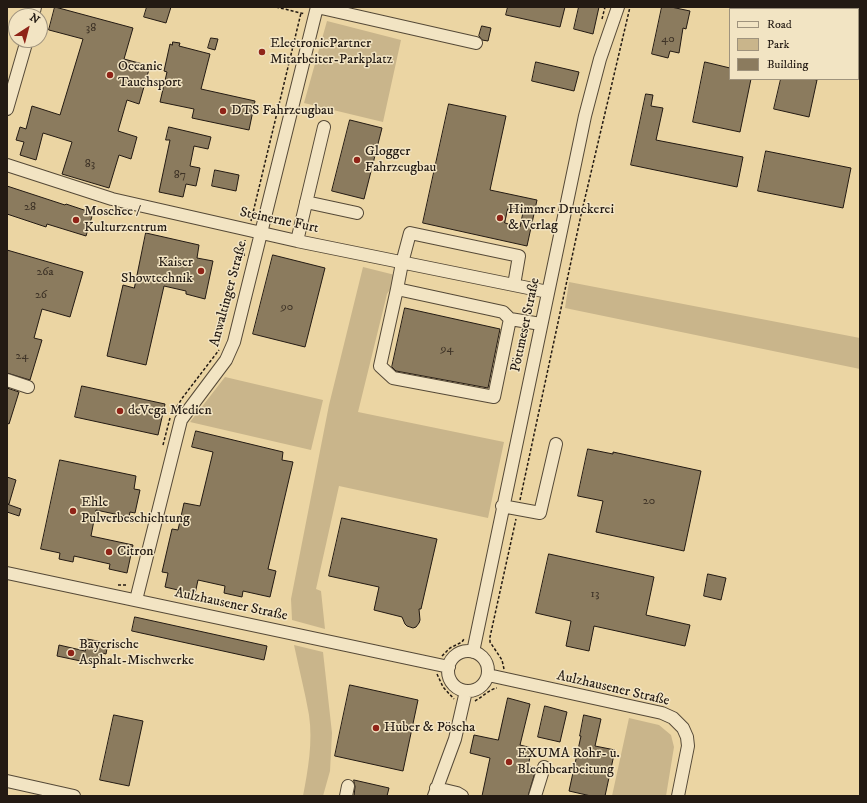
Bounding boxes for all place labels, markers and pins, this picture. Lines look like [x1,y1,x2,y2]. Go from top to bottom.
place label: ElectronicPartner Mitarbeiter-Parkplatz [270,36,393,68]
marker: ElectronicPartner Mitarbeiter-Parkplatz [257,47,267,57]
place label: Oceanic Tauchsport [118,59,182,92]
marker: Oceanic Tauchsport [105,70,115,80]
place label: DTS Fahrzeugbau [231,103,334,119]
marker: DTS Fahrzeugbau [218,106,228,116]
place label: Glogger Fahrzeugbau [365,144,436,176]
marker: Glogger Fahrzeugbau [352,155,362,165]
place label: Himmer Druckerei & Verlag [508,202,614,234]
place label: Moschee / Kulturzentrum [84,204,167,236]
marker: Himmer Druckerei & Verlag [495,213,505,223]
marker: Moschee / Kulturzentrum [71,215,81,225]
place label: Kaiser Showtechnik [121,255,193,288]
marker: Kaiser Showtechnik [196,266,206,276]
place label: deVega Medien [128,403,212,419]
marker: deVega Medien [115,406,125,416]
place label: Ehle Pulverbeschichtung [81,495,190,528]
marker: Ehle Pulverbeschichtung [68,506,78,516]
place label: Citron [117,544,154,560]
marker: Citron [104,547,114,557]
place label: Bayerische Asphalt-Mischwerke [79,637,194,670]
marker: Bayerische Asphalt-Mischwerke [66,648,76,658]
place label: Huber & Pöscha [384,720,475,736]
marker: Huber & Pöscha [371,723,381,733]
place label: EXUMA Rohr- u. Blechbearbeitung [517,746,620,778]
marker: EXUMA Rohr- u. Blechbearbeitung [504,757,514,767]

